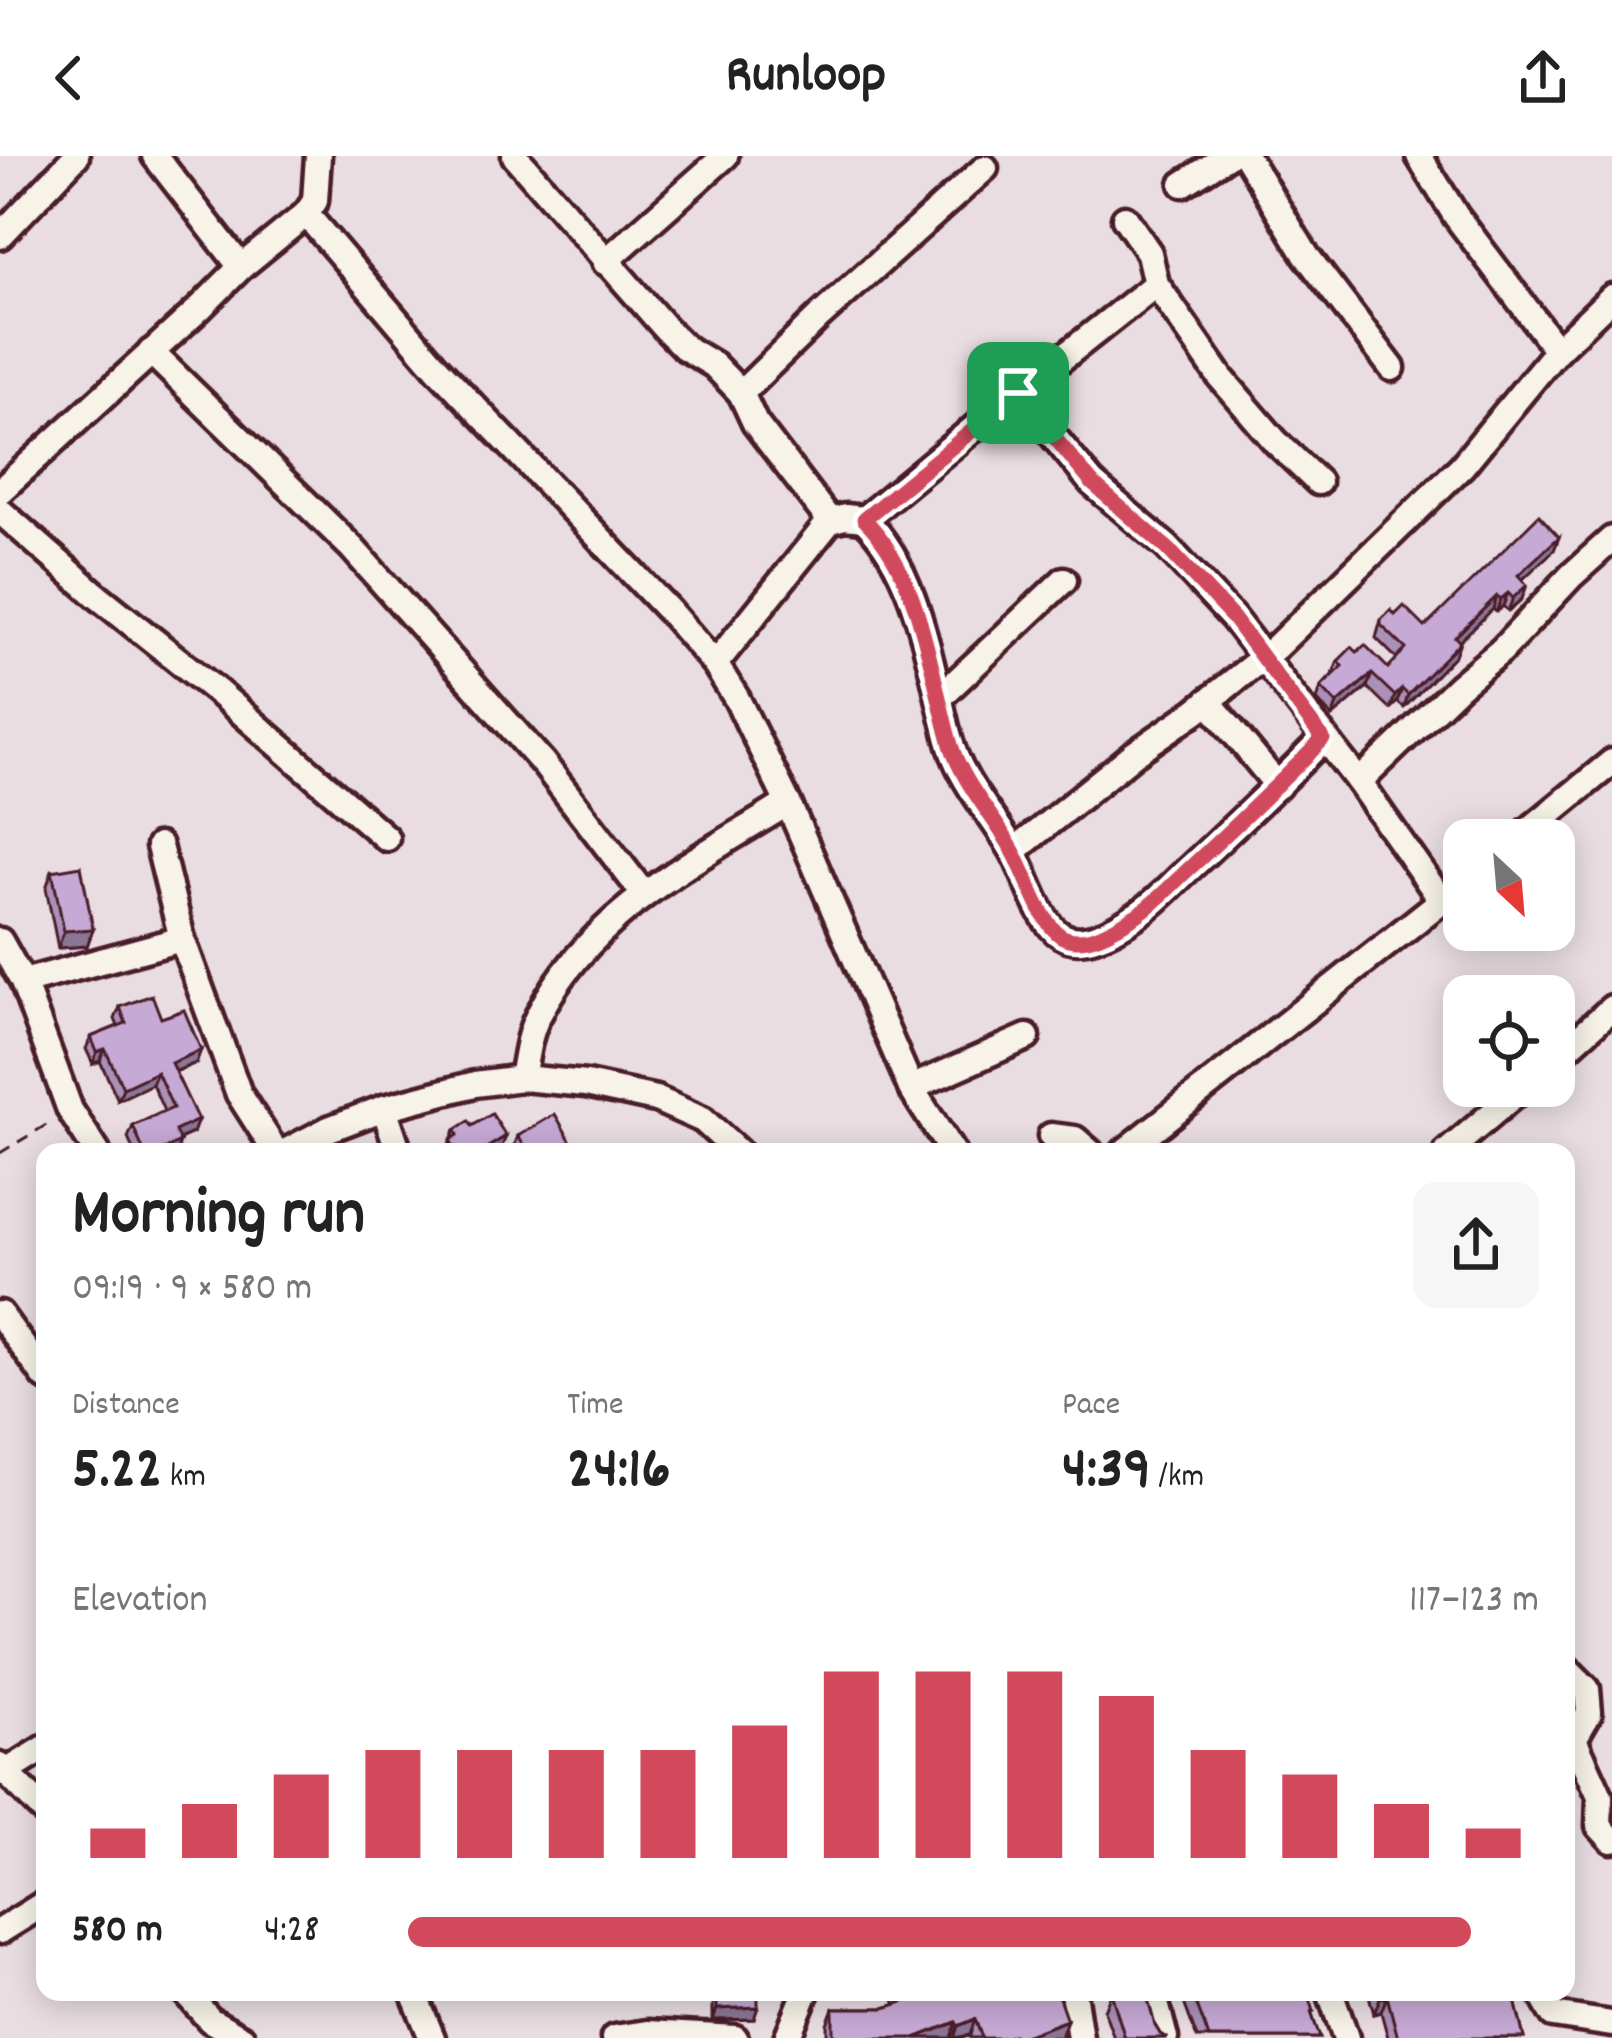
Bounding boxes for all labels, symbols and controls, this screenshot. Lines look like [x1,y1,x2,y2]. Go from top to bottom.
text: Runloop [726,40,886,117]
icon: back [36,45,102,111]
icon: share [1510,45,1576,111]
pin [967,342,1069,444]
icon: arrive [985,360,1051,426]
north arrow [1443,819,1575,951]
map controls [1443,819,1575,1107]
button: locate [1443,975,1575,1107]
text: Morning run [72,1171,365,1265]
button: share [1413,1182,1539,1308]
text: 09:19 · 9 × 580 m [72,1263,312,1318]
text: Distance [72,1383,180,1430]
text: Time [567,1383,623,1430]
text: Pace [1062,1383,1120,1430]
text: 5.22 [72,1430,162,1516]
text: 24:16 [567,1430,671,1516]
text: 4:39 [1062,1430,1151,1516]
text: km [162,1455,206,1502]
text: /km [1151,1455,1204,1502]
text: Elevation [72,1575,208,1630]
text: 117–123 m [1409,1575,1539,1630]
text: 580 m [72,1905,163,1960]
text: 4:28 [264,1905,319,1960]

